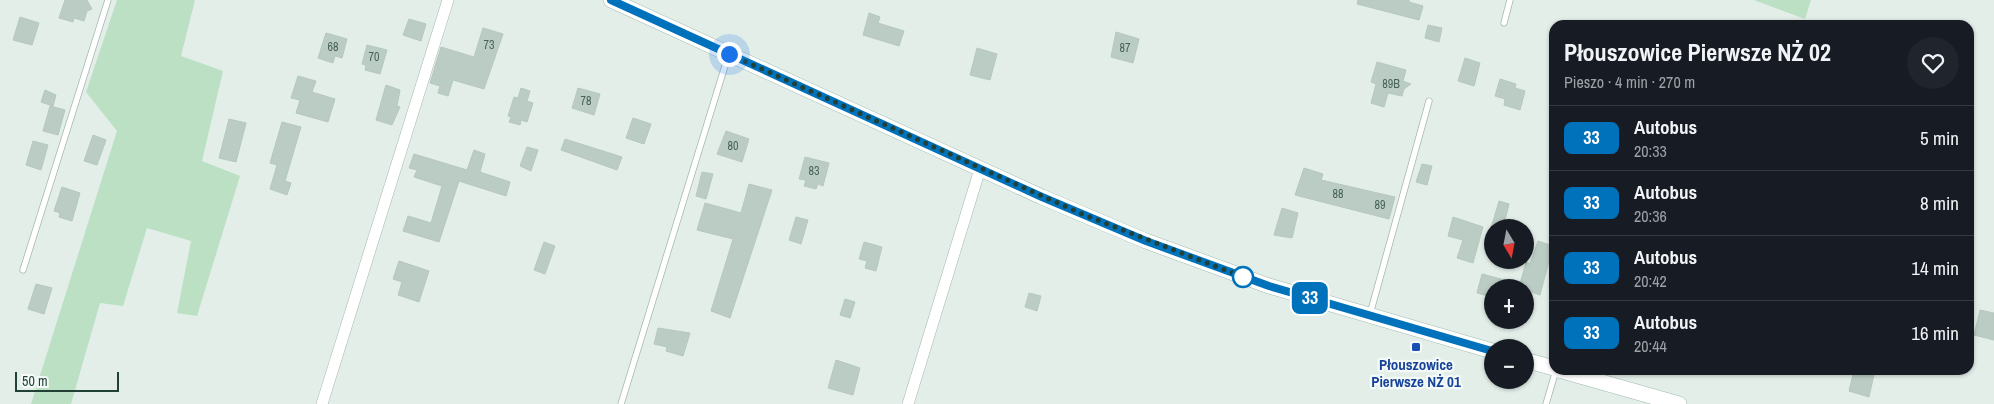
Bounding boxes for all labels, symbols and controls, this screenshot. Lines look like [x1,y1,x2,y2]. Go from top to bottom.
text: Płouszowice Pierwsze NŻ 02 [1564,36,1831,68]
house number: 73 [484,37,494,53]
button: heart [1907,37,1959,89]
house number: 68 [328,39,338,55]
house number: 87 [1120,40,1131,56]
your location [717,42,742,67]
house number: 70 [369,49,379,65]
text: Pieszo · 4 min · 270 m [1564,71,1695,93]
house number: 89B [1382,76,1400,92]
house number: 78 [581,93,591,109]
text: Autobus [1634,114,1697,140]
text: 33 [1583,125,1600,150]
text: 5 min [1920,125,1959,151]
house number: 80 [728,138,738,154]
text: 20:33 [1634,140,1667,162]
house number: 83 [809,163,819,179]
text: Autobus [1634,179,1697,205]
house number: 88 [1333,186,1343,202]
text: 33 [1583,190,1600,215]
text: 8 min [1920,190,1959,216]
house number: 89 [1375,197,1385,213]
text: 20:36 [1634,205,1667,227]
north arrow [1484,219,1534,269]
map controls [1484,219,1534,389]
text: Autobus [1634,244,1697,270]
text: 33 [1583,255,1600,280]
text: 14 min [1911,255,1959,281]
unlabelled marker [1232,266,1254,288]
text: 20:42 [1634,270,1667,292]
button: + [1484,279,1534,329]
line badge: 33 [1288,282,1332,314]
text: 33 [1302,285,1318,310]
text: Autobus [1634,309,1697,335]
text: 33 [1583,320,1600,345]
text: 16 min [1911,320,1959,346]
text: 20:44 [1634,335,1667,357]
button: − [1484,339,1534,389]
marker: Płouszowice Pierwsze NŻ 01 [1410,341,1422,353]
place label: Płouszowice Pierwsze NŻ 01 [1371,354,1461,392]
scale bar [15,369,119,392]
text: 50 m [22,372,48,390]

